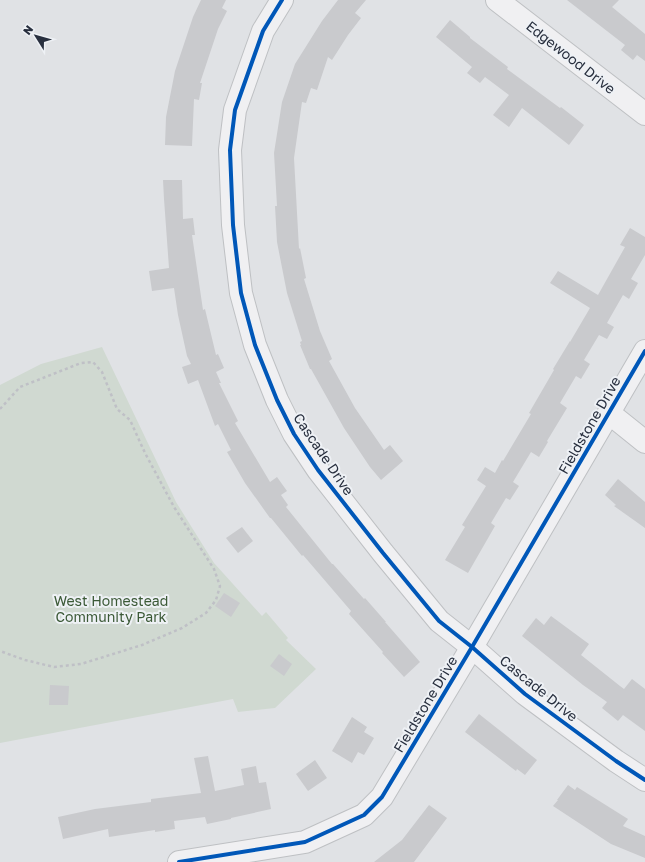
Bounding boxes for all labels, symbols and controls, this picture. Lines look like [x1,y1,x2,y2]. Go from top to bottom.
north arrow [16,16,56,56]
street label: Edgewood Drive [523,17,619,97]
text: N [20,22,35,37]
street label: Fieldstone Drive [554,373,624,477]
street label: Cascade Drive [290,410,358,498]
park label: West Homestead Community Park [54,592,168,625]
street label: Cascade Drive [497,651,581,725]
street label: Fieldstone Drive [390,653,460,755]

